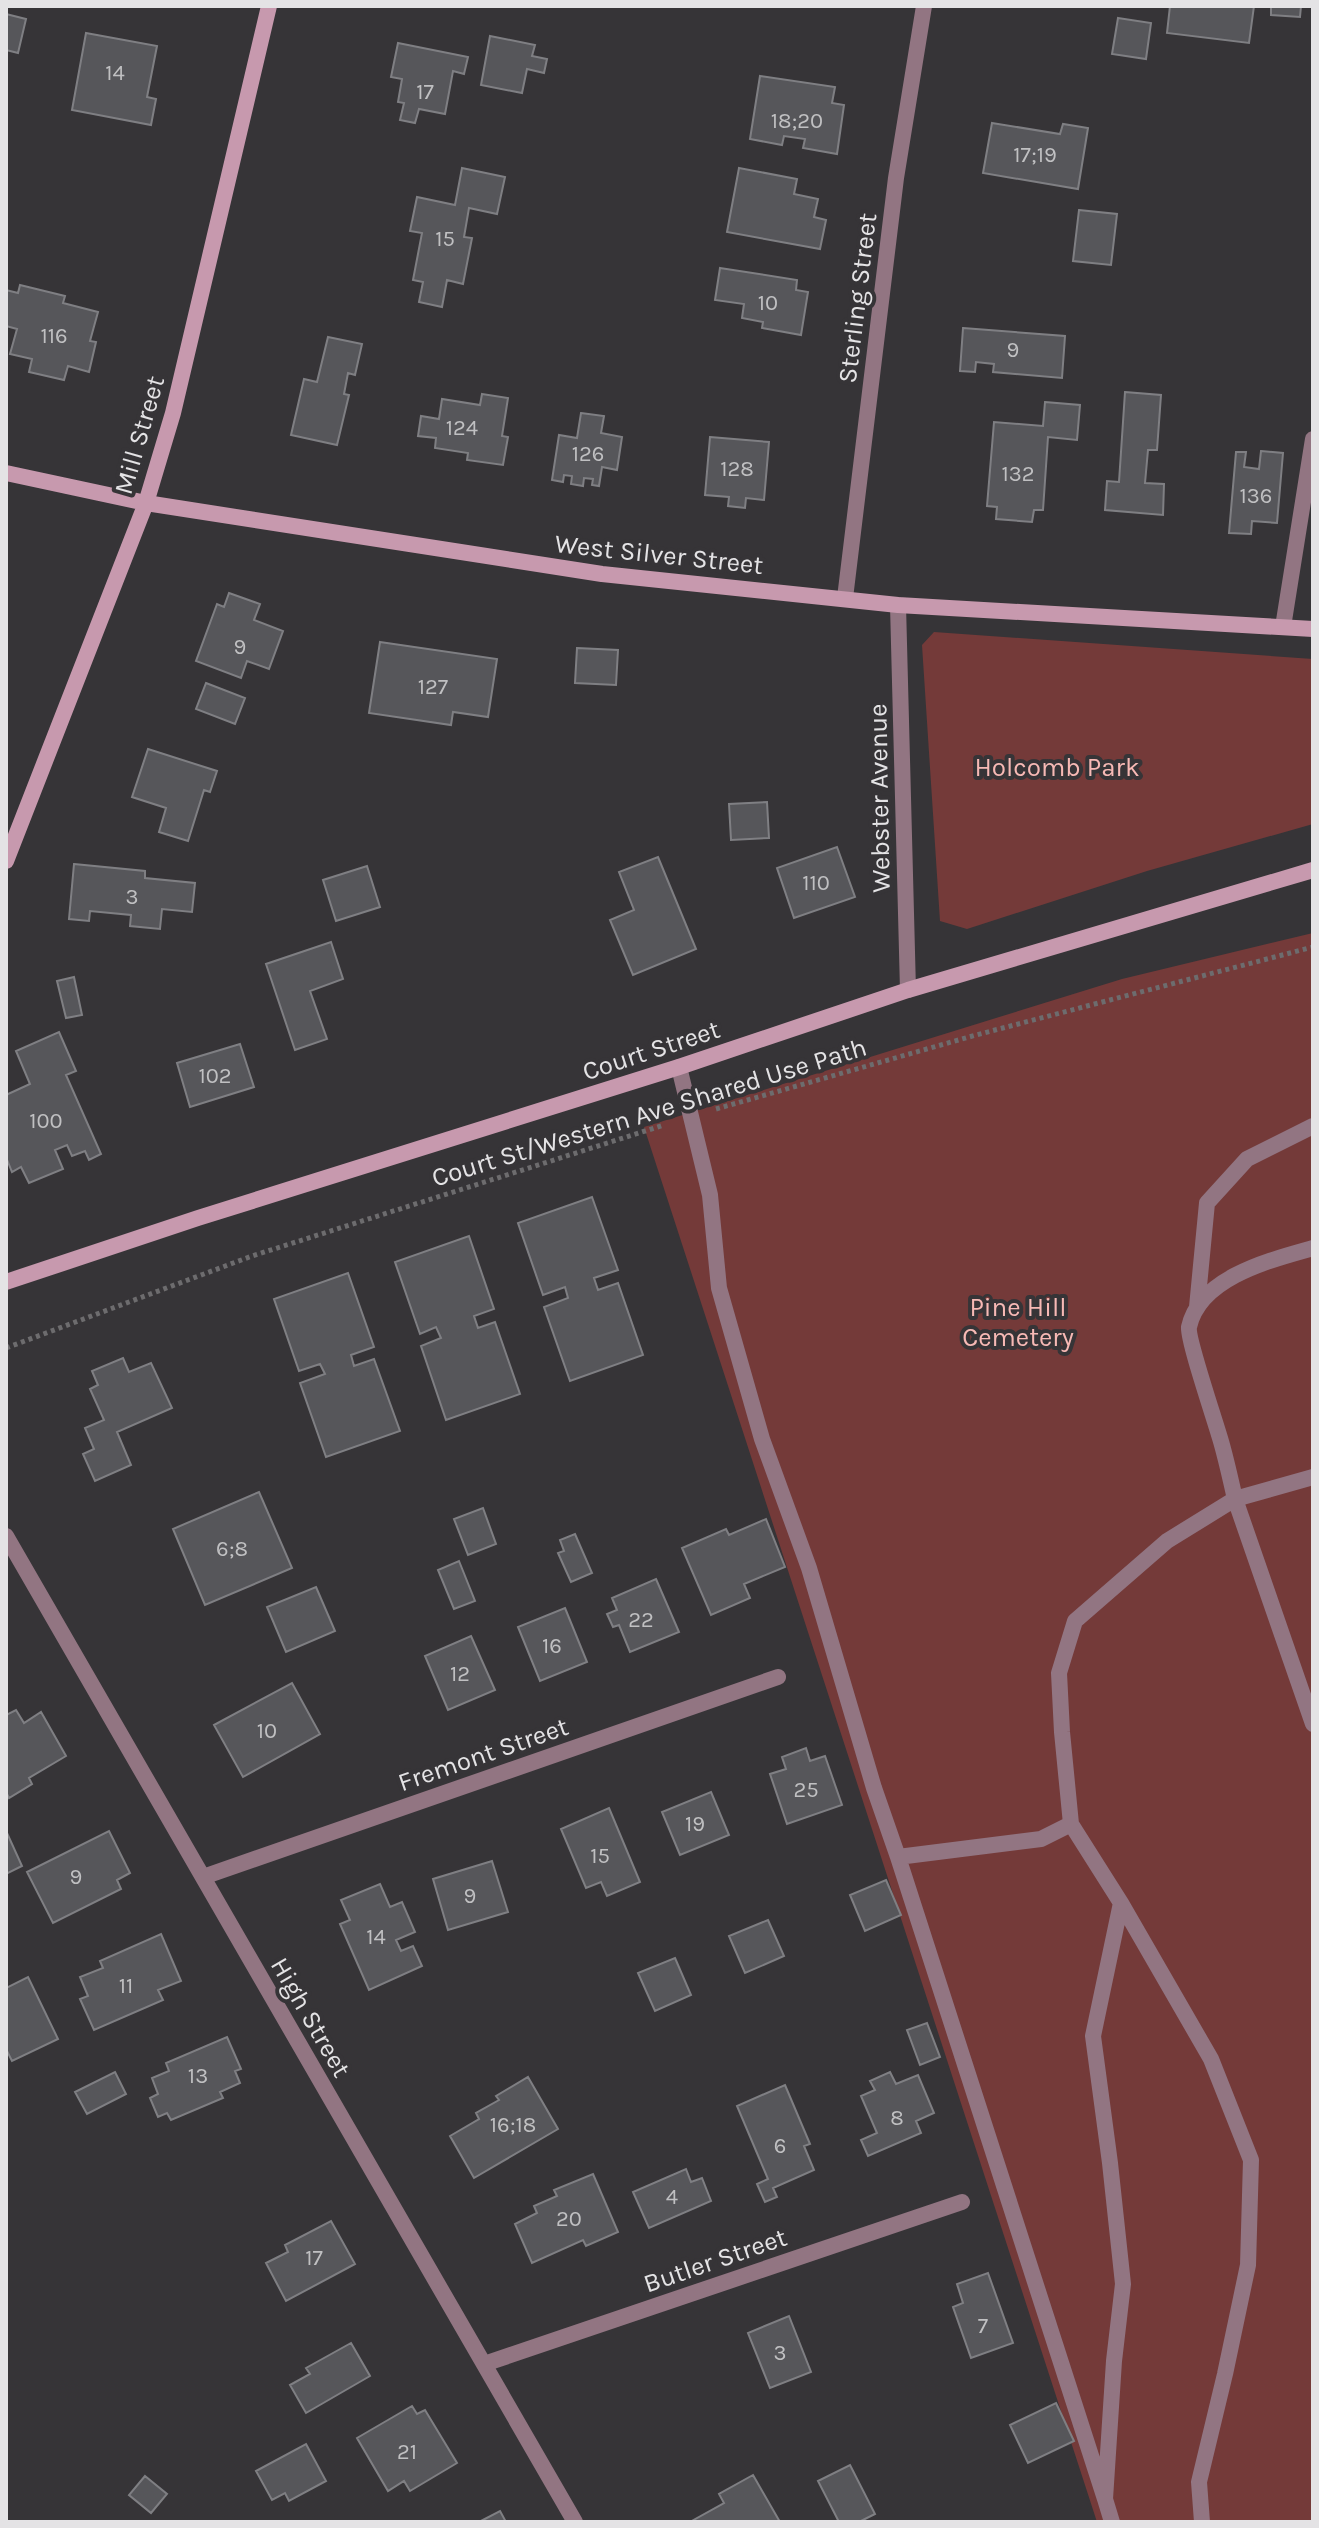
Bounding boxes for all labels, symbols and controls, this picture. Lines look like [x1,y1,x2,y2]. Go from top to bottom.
house number: 14 [105,60,125,86]
house number: 17 [416,79,434,105]
house number: 18;20 [771,108,823,134]
house number: 17;19 [1013,142,1057,168]
street label: Sterling Street [832,211,883,385]
house number: 15 [435,226,455,252]
house number: 10 [758,290,778,316]
house number: 116 [40,323,68,349]
house number: 9 [1007,337,1019,363]
street label: Mill Street [108,372,171,498]
house number: 124 [446,415,478,441]
house number: 126 [572,441,604,467]
house number: 128 [720,456,754,482]
house number: 132 [1001,461,1035,487]
house number: 136 [1240,483,1272,509]
street label: West Silver Street [553,528,765,581]
house number: 9 [234,634,246,660]
house number: 127 [418,674,448,700]
street label: Webster Avenue [862,703,897,893]
park label: Holcomb Park [974,752,1140,783]
house number: 110 [802,870,830,896]
house number: 3 [126,884,139,910]
street label: Court Street [579,1014,724,1087]
street label: Court St/Western Ave Shared Use Path [428,1031,870,1194]
house number: 102 [198,1063,232,1089]
house number: 100 [29,1108,63,1134]
park label: Pine Hill Cemetery [962,1292,1074,1353]
house number: 6;8 [216,1536,248,1562]
house number: 22 [628,1607,654,1633]
house number: 16 [542,1633,562,1659]
house number: 12 [450,1661,470,1687]
street label: Fremont Street [394,1711,573,1798]
house number: 10 [257,1718,277,1744]
house number: 25 [793,1777,819,1803]
house number: 19 [685,1811,705,1837]
house number: 15 [590,1843,610,1869]
house number: 9 [70,1864,82,1890]
house number: 9 [464,1883,476,1909]
house number: 14 [366,1924,386,1950]
street label: High Street [264,1952,357,2083]
house number: 11 [119,1973,133,1999]
house number: 13 [188,2063,208,2089]
house number: 8 [890,2105,904,2131]
house number: 16;18 [490,2112,536,2138]
house number: 6 [774,2133,786,2159]
house number: 4 [666,2184,678,2210]
house number: 20 [556,2206,582,2232]
street label: Butler Street [640,2221,791,2299]
house number: 17 [305,2245,323,2271]
house number: 7 [978,2313,988,2339]
house number: 3 [774,2340,787,2366]
house number: 21 [397,2439,417,2465]

